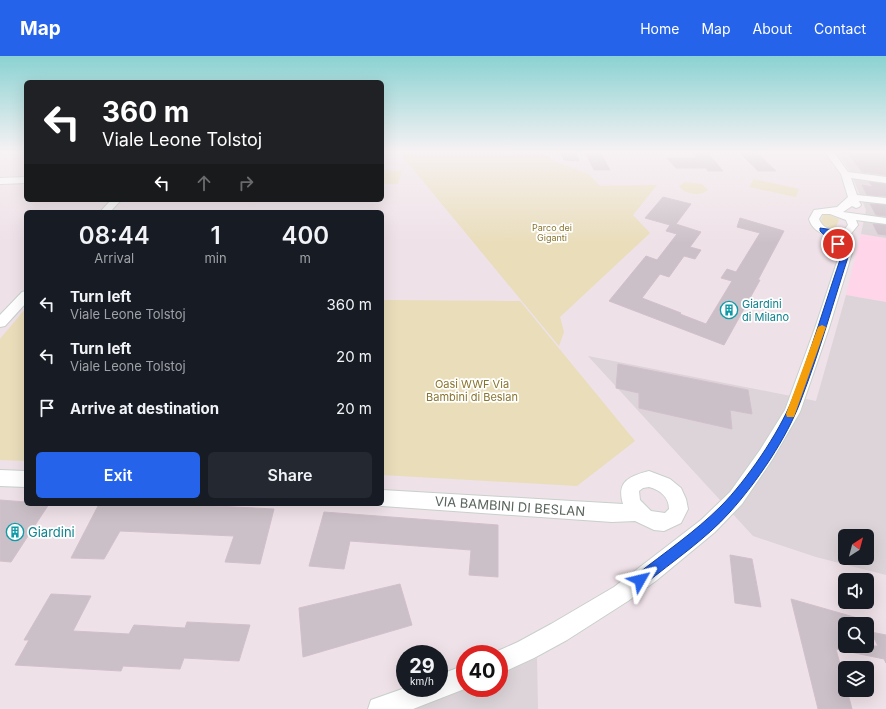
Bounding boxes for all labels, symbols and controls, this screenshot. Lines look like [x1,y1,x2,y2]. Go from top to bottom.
text: Map [20,17,61,40]
text: Home [640,20,679,37]
text: Map [701,20,731,37]
text: About [753,20,792,37]
text: Contact [814,20,866,37]
text: 360 m [102,95,189,129]
icon: left [36,96,88,148]
text: Viale Leone Tolstoj [102,129,262,150]
icon: left [151,172,173,194]
icon: ahead [193,172,215,194]
icon: right [235,172,257,194]
text: 08:44 [79,221,150,250]
text: 1 [210,221,221,250]
text: 400 [281,221,329,250]
park label: Parco dei Giganti [532,222,572,243]
pin [821,227,855,261]
icon: arrive [827,233,849,255]
text: Arrival [94,250,134,266]
text: min [204,250,227,266]
text: m [300,250,311,266]
text: Turn left [70,287,131,306]
icon: left [36,293,58,315]
text: 360 m [327,295,372,314]
place label: Giardini di Milano [742,297,789,324]
building icon: Giardini di Milano [719,300,739,320]
text: Viale Leone Tolstoj [70,306,186,322]
text: Turn left [70,339,131,358]
icon: left [36,345,58,367]
text: 20 m [336,347,372,366]
text: Viale Leone Tolstoj [70,358,186,374]
park label: Oasi WWF Via Bambini di Beslan [426,377,518,404]
icon: arrive [36,397,58,419]
text: Arrive at destination [70,399,219,418]
text: 20 m [336,399,372,418]
button: Exit [36,452,200,498]
button: Share [208,452,372,498]
street label: VIA BAMBINI DI BESLAN [434,493,586,519]
building icon: Giardini [5,522,25,542]
place label: Giardini [28,524,75,540]
north arrow [838,529,874,565]
map controls [838,529,874,697]
position arrow [619,559,661,601]
button: sound [838,573,874,609]
button: search [838,617,874,653]
speed limit sign: 40 [456,645,508,697]
text: 29 [409,654,435,678]
button: layers [838,661,874,697]
text: km/h [410,675,434,687]

